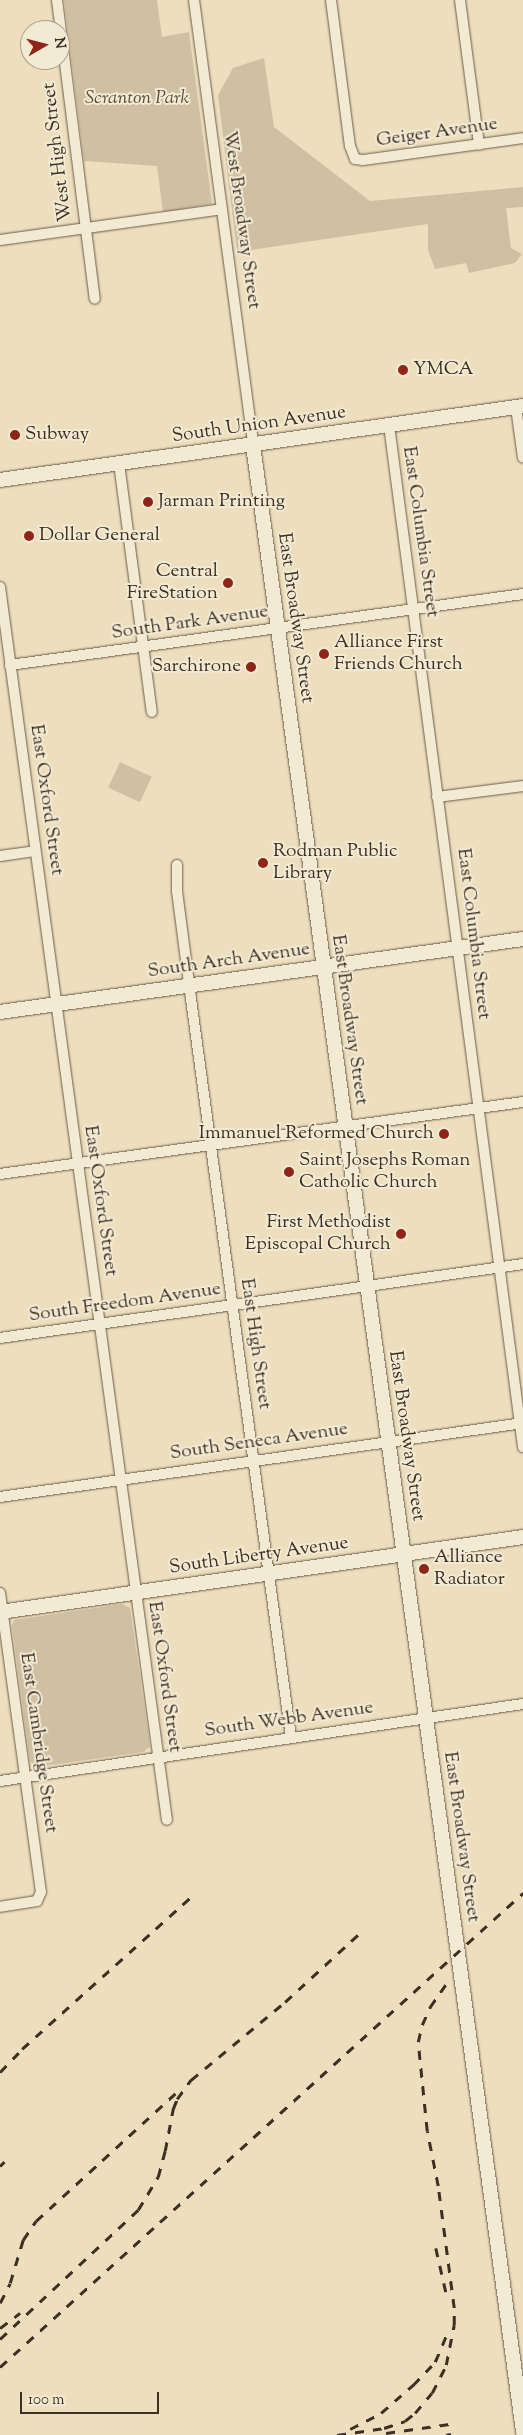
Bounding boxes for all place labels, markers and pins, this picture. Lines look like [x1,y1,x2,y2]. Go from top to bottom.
place label: YMCA [413,359,474,381]
marker: YMCA [397,364,409,376]
place label: Subway [25,424,89,446]
marker: Subway [9,429,21,441]
place label: Jarman Printing [158,491,285,513]
marker: Jarman Printing [142,496,154,508]
place label: Dollar General [39,525,160,547]
marker: Dollar General [23,530,35,542]
place label: Central FireStation [127,561,218,605]
marker: Central FireStation [222,577,234,589]
place label: Alliance First Friends Church [334,632,463,676]
marker: Alliance First Friends Church [318,648,330,660]
place label: Sarchirone [152,656,241,678]
marker: Sarchirone [245,661,257,673]
place label: Rodman Public Library [273,841,398,885]
marker: Rodman Public Library [257,857,269,869]
place label: Immanuel Reformed Church [199,1123,434,1145]
marker: Immanuel Reformed Church [438,1128,450,1140]
place label: Saint Josephs Roman Catholic Church [299,1150,470,1194]
marker: Saint Josephs Roman Catholic Church [283,1166,295,1178]
place label: First Methodist Episcopal Church [245,1212,391,1256]
marker: First Methodist Episcopal Church [395,1228,407,1240]
place label: Alliance Radiator [434,1547,505,1591]
marker: Alliance Radiator [418,1563,430,1575]

